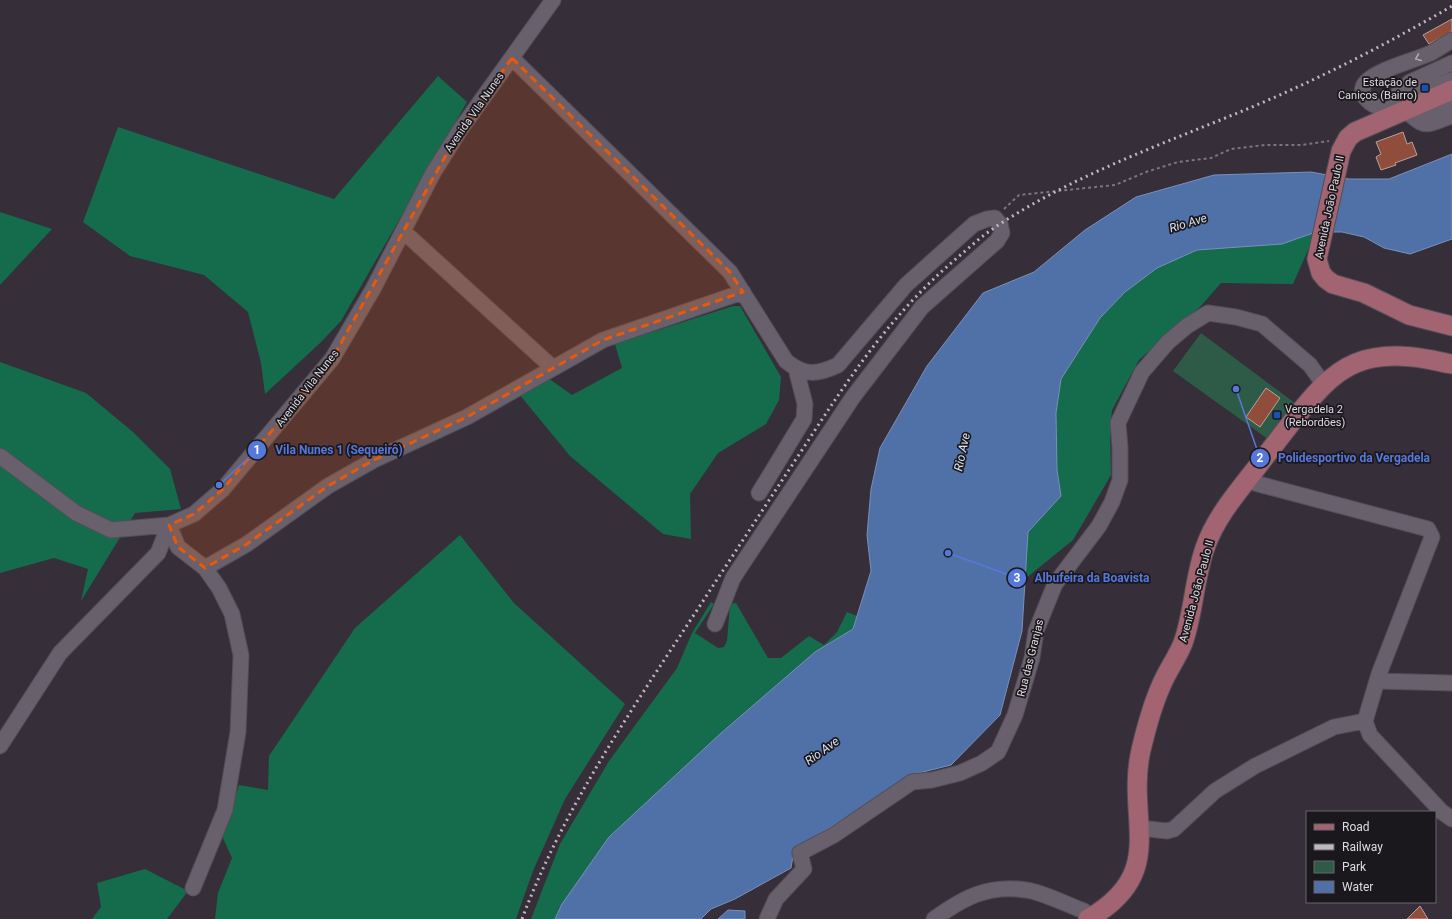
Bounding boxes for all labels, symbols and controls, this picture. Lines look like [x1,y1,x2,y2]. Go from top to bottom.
one-way arrow [1414,54,1421,62]
street label: Avenida Vila Nunes [442,70,507,155]
place label: Estação de Caniços (Bairro) [1338,76,1417,102]
marker: Estação de Caniços (Bairro) [1420,83,1430,93]
street label: Avenida João Paulo II [1312,154,1347,260]
water label: Rio Ave [1167,211,1209,235]
street label: Avenida Vila Nunes [273,347,342,429]
place label: Vergadela 2 (Rebordões) [1285,403,1345,429]
marker: Vergadela 2 (Rebordões) [1272,410,1282,420]
water label: Rio Ave [951,432,973,472]
callout: Vila Nunes 1 (Sequeirô) [247,438,411,462]
text: 1 [254,443,260,457]
text: Vila Nunes 1 (Sequeirô) [275,443,403,457]
callout: Polidesportivo da Vergadela [1250,446,1438,470]
text: 2 [1257,451,1264,465]
text: Polidesportivo da Vergadela [1278,451,1431,465]
street label: Avenida João Paulo II [1177,538,1216,644]
callout: Albufeira da Boavista [1007,566,1158,590]
text: 3 [1014,571,1021,585]
text: Albufeira da Boavista [1035,571,1150,585]
street label: Rua das Granjas [1015,618,1046,698]
water label: Rio Ave [802,734,842,768]
legend [1306,811,1436,903]
text: Road [1342,820,1370,834]
text: Railway [1342,840,1383,854]
text: Park [1342,860,1367,874]
text: Water [1342,880,1373,894]

